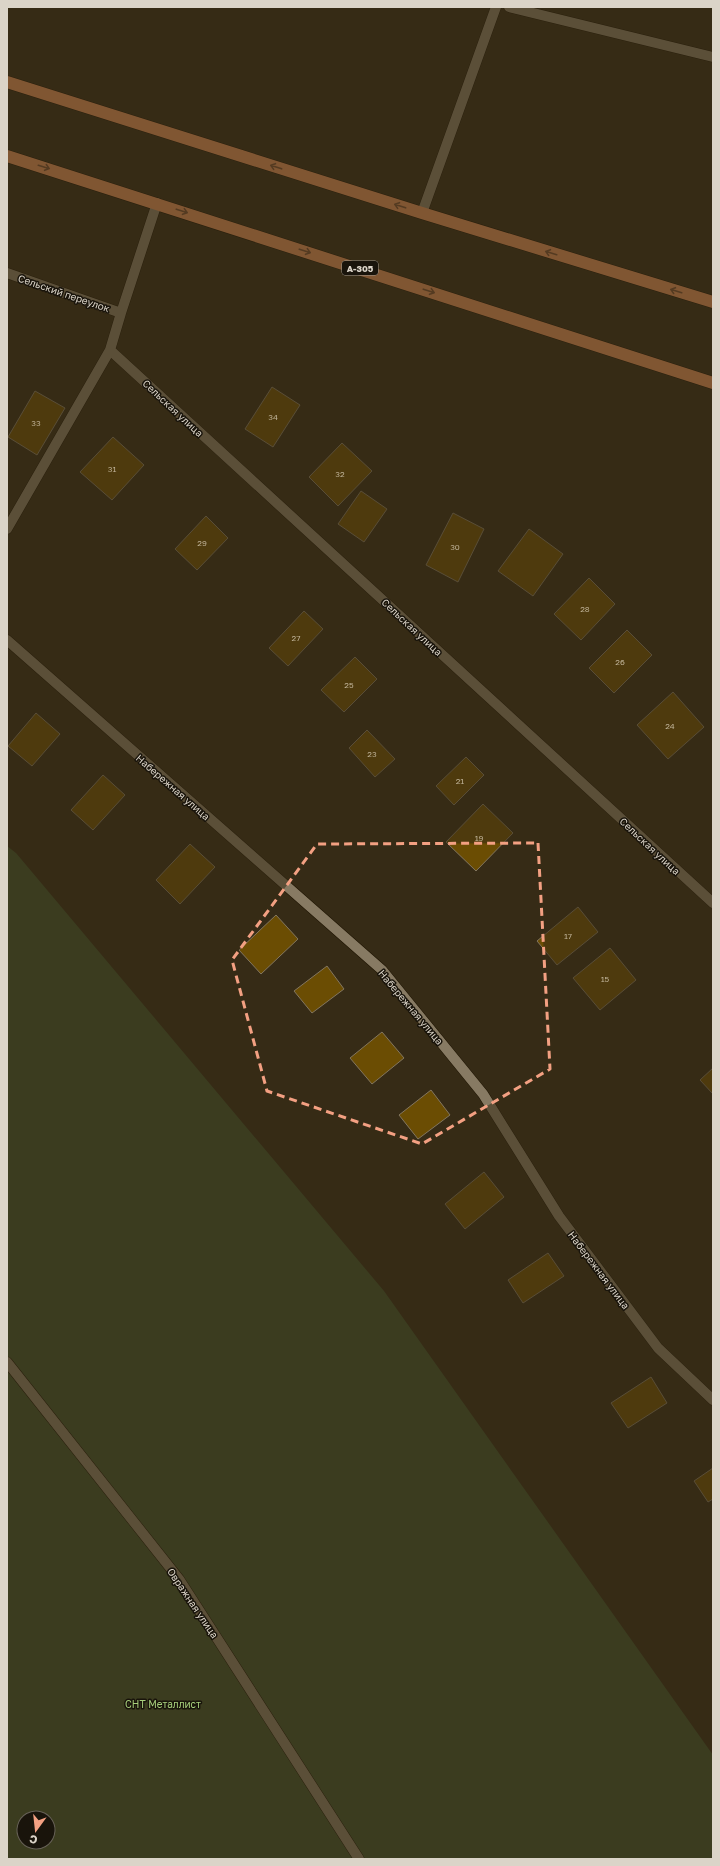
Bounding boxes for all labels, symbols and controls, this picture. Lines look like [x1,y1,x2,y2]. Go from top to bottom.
one-way arrow [270,163,283,170]
one-way arrow [38,164,50,172]
one-way arrow [394,202,407,209]
one-way arrow [175,208,188,215]
one-way arrow [299,248,312,255]
one-way arrow [545,249,558,256]
road number: А-305 [342,261,378,275]
street label: Сельский переулок [17,272,112,314]
one-way arrow [423,287,435,295]
one-way arrow [669,287,682,294]
street label: Сельская улица [140,377,206,439]
house number: 34 [268,412,278,422]
house number: 33 [31,418,41,428]
house number: 31 [108,464,116,474]
house number: 32 [335,469,345,479]
house number: 29 [197,538,207,548]
house number: 30 [450,542,460,552]
street label: Сельская улица [379,596,445,658]
house number: 28 [580,604,590,614]
house number: 27 [292,633,300,643]
house number: 26 [615,657,625,667]
house number: 25 [344,680,354,690]
house number: 24 [665,721,675,731]
house number: 23 [367,749,377,759]
street label: Набережная улица [134,752,212,822]
house number: 21 [456,776,464,786]
street label: Сельская улица [617,815,683,877]
house number: 19 [475,833,484,843]
house number: 17 [564,931,572,941]
street label: Набережная улица [376,967,446,1047]
house number: 15 [601,974,610,984]
street label: Набережная улица [566,1229,632,1311]
street label: Овражная улица [165,1566,221,1640]
park label: СНТ Металлист [125,1698,201,1710]
north arrow [16,1810,56,1850]
text: С [28,1833,39,1847]

